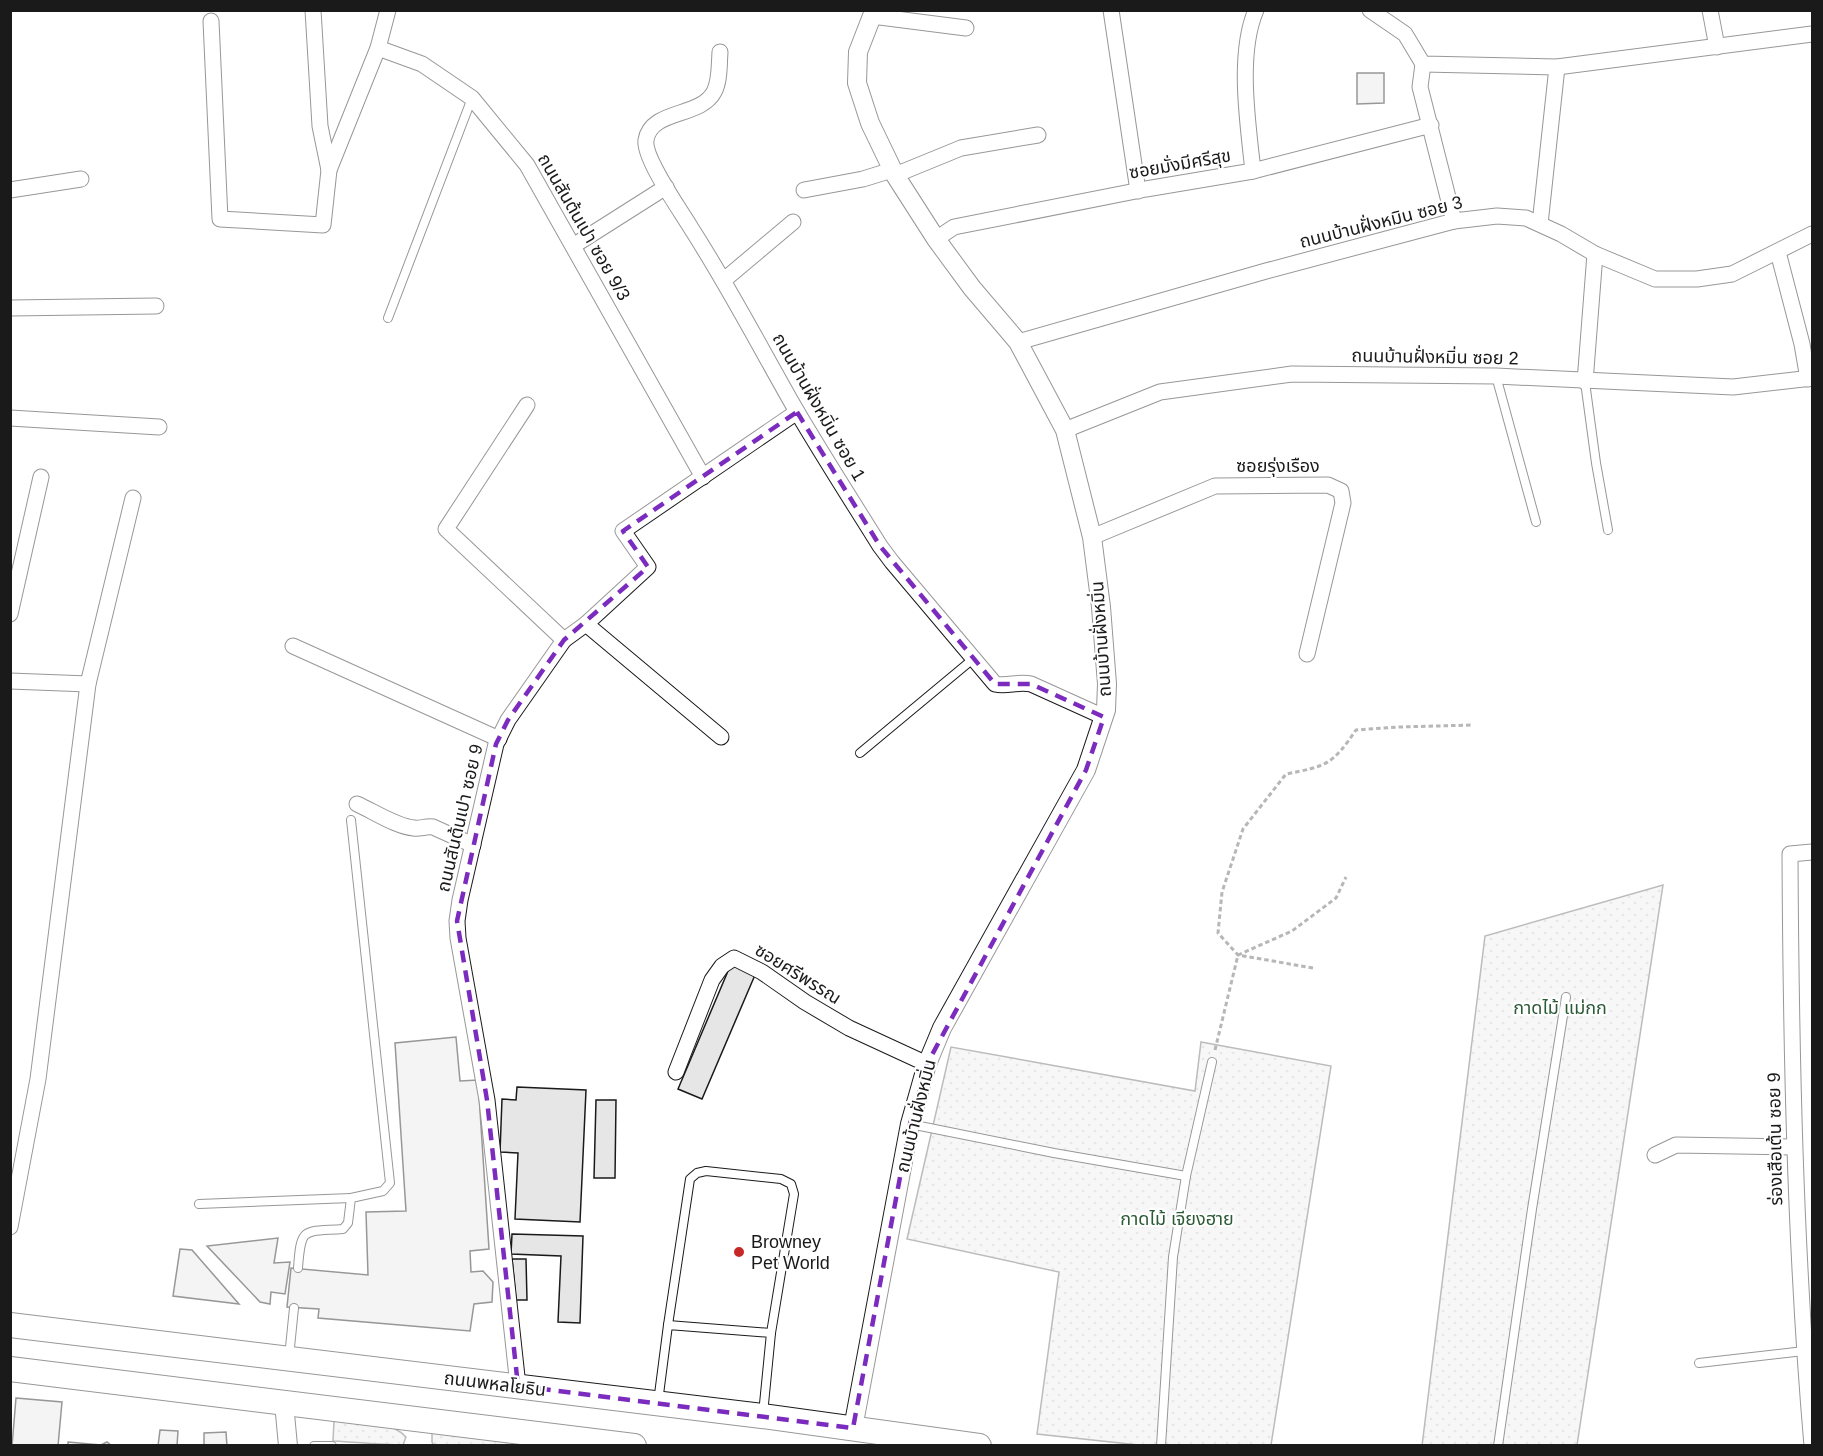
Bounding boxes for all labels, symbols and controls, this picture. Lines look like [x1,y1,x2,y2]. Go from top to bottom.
street label: ซอยมั่งมีศรีสุข [1127,143,1233,184]
street label: ถนนสันต้นเปา ซอย 9/3 [534,150,634,304]
street label: ถนนบ้านฝั่งหมิน ซอย 3 [1297,190,1465,252]
street label: ถนนบ้านฝั่งหมิ่น ซอย 1 [769,328,871,484]
street label: ถนนบ้านฝั่งหมิ่น ซอย 2 [1351,343,1519,368]
street label: ซอยรุ่งเรือง [1236,456,1320,477]
street label: ถนนบ้านฝั่งหมิ่น [1085,580,1115,698]
street label: ถนนสันต้นเปา ซอย 9 [433,742,487,894]
street label: ซอยศรีพรรณ [751,940,845,1008]
park label: กาดไม้ แม่กก [1513,998,1607,1018]
street label: ถนนบ้านฝั่งหมิ่น [890,1057,940,1175]
street label: ร่องเสือเต้น ซอย 9 [1764,1072,1786,1206]
park label: กาดไม้ เจียงฮาย [1120,1209,1234,1229]
place label: Browney Pet World [751,1232,830,1273]
marker: Browney Pet World [732,1245,746,1259]
street label: ถนนพหลโยธิน [443,1368,547,1400]

